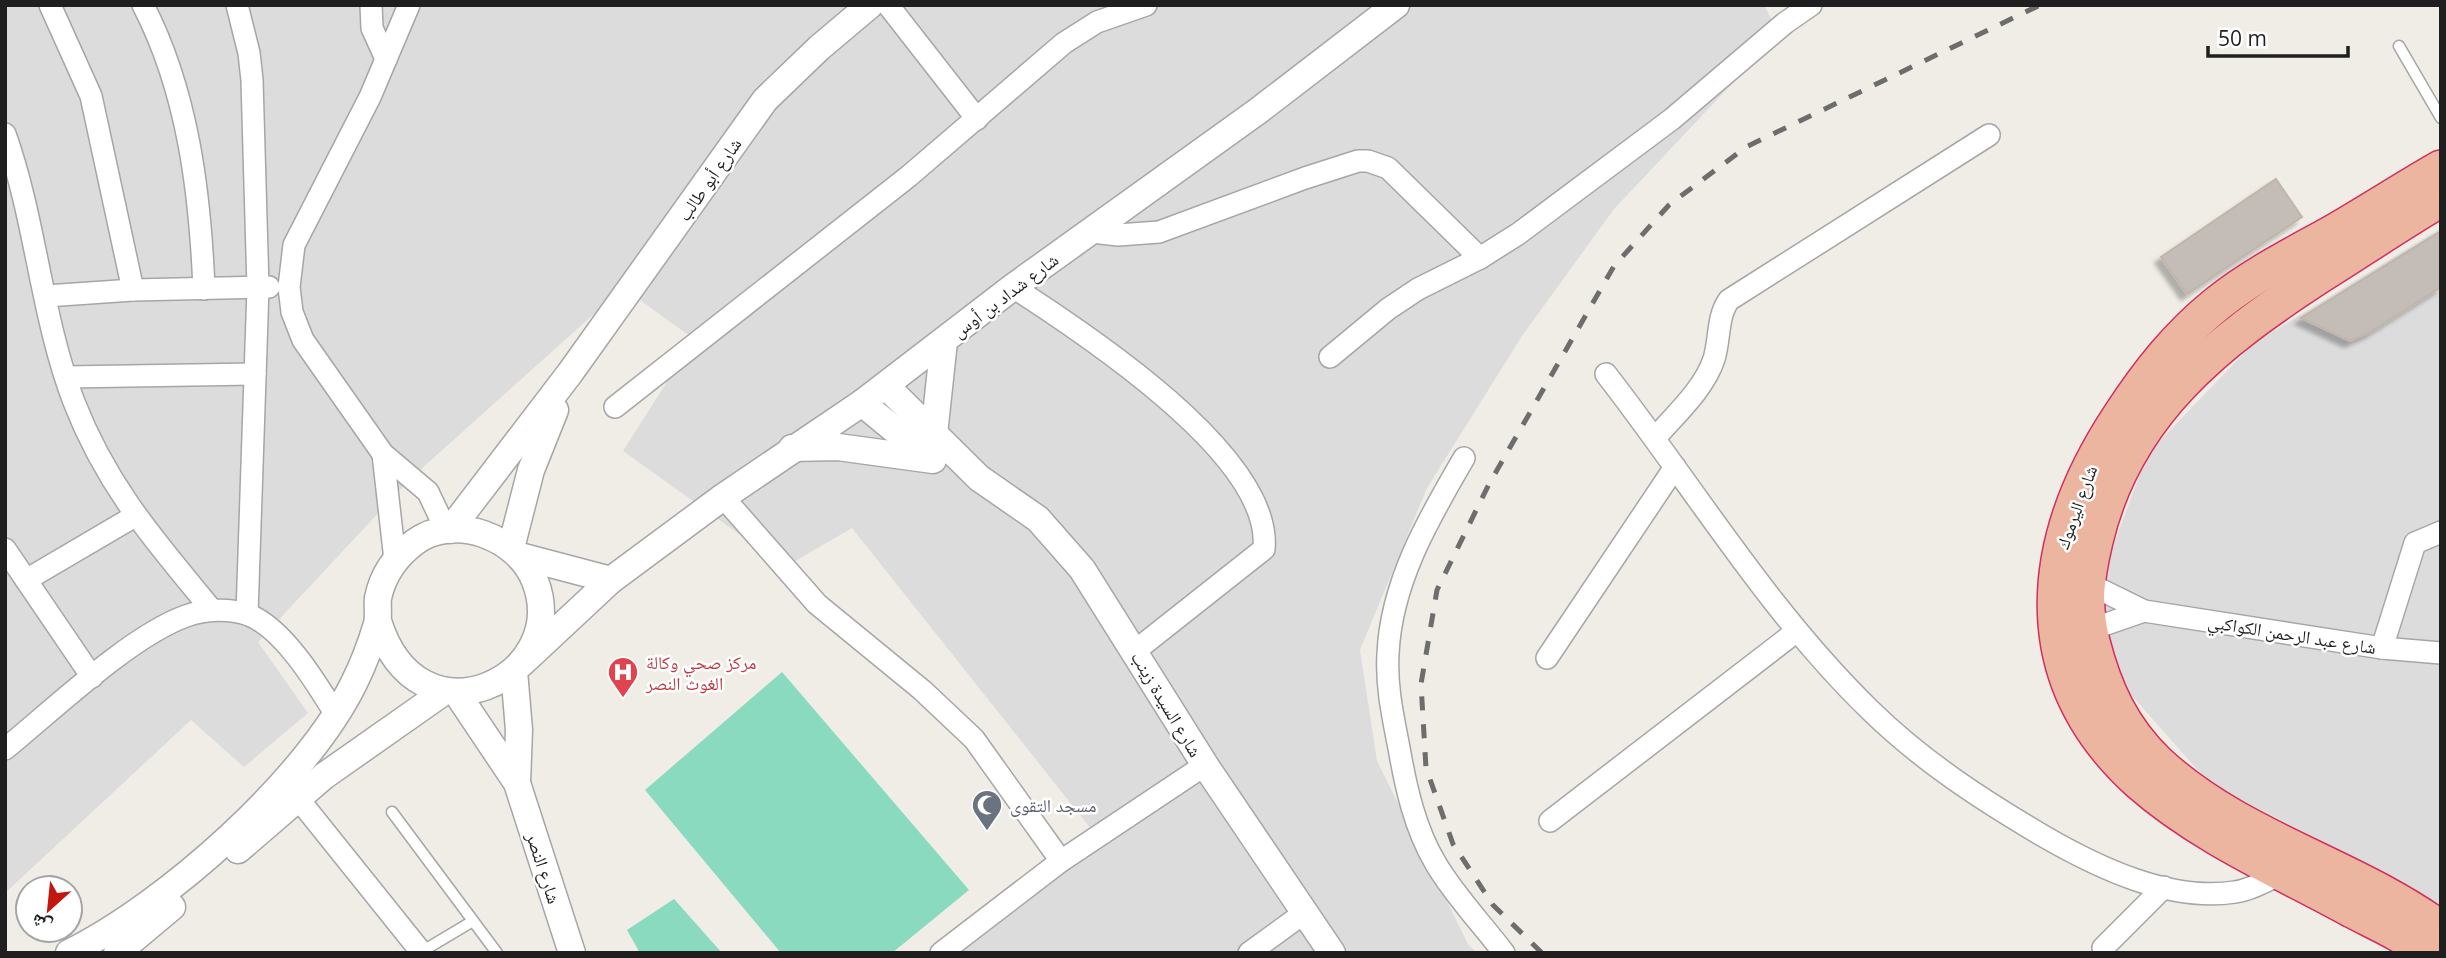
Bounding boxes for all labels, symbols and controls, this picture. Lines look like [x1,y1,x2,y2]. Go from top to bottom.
scale bar [2208,14,2348,58]
text: 50 m [2218,24,2267,52]
street label: شارع أبو طالب [672,133,746,225]
street label: شارع شداد بن أوس [947,247,1063,343]
street label: شارع اليرموك [2050,462,2102,552]
street label: شارع عبد الرحمن الكواكبي [2206,609,2378,663]
street label: شارع السيدة زينب [1126,647,1208,761]
place label: مركز صحي وكالة الغوث النصر [645,650,756,695]
hospital icon: مركز صحي وكالة الغوث النصر [606,655,640,699]
mosque icon: مسجد التقوى [970,788,1004,832]
place label: مسجد التقوى [1010,793,1096,817]
street label: شارع النصر [521,828,567,907]
north arrow [14,874,84,944]
text: ش [26,908,56,940]

